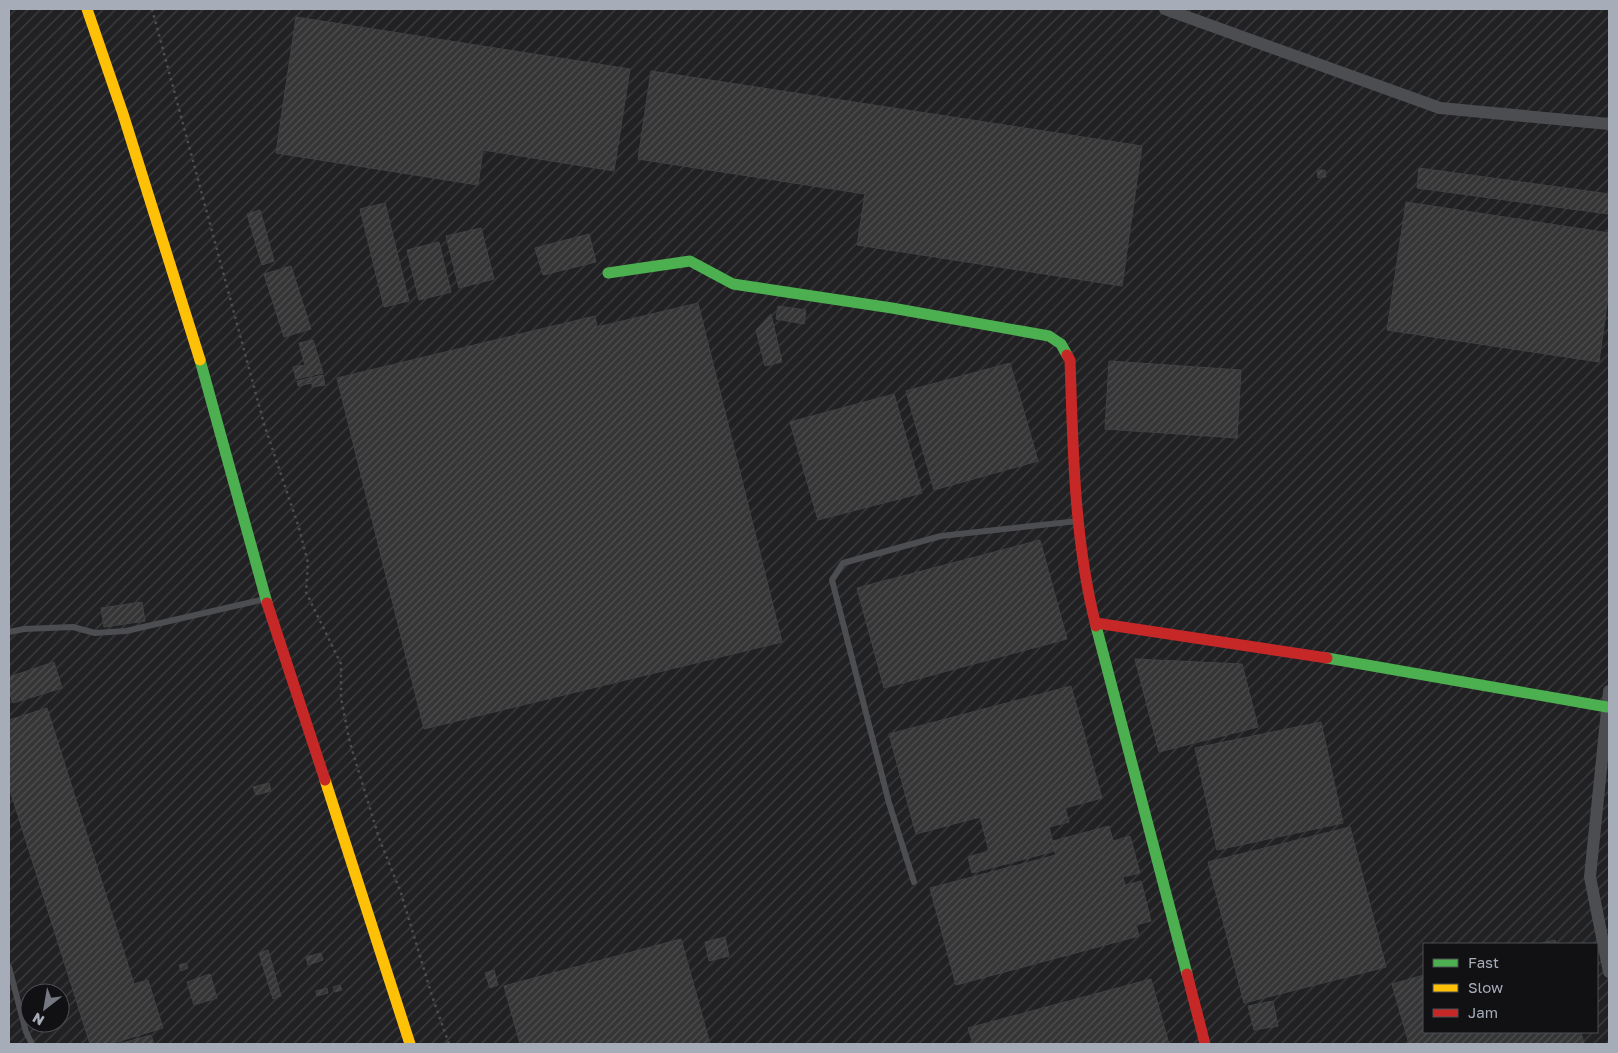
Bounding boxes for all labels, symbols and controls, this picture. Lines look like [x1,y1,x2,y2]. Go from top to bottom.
legend [1423,943,1598,1033]
text: Fast [1468,953,1499,971]
text: Slow [1468,978,1503,996]
north arrow [20,983,70,1033]
text: Jam [1468,1003,1498,1021]
text: N [29,1010,47,1030]

